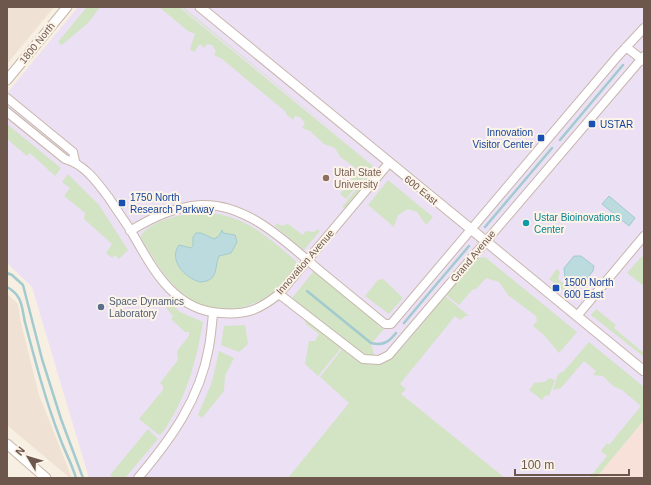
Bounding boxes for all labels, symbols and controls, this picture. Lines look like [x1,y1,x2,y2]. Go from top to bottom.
street label: 1800 North [17,20,57,66]
marker: USTAR [587,119,597,129]
place label: USTAR [600,119,633,130]
place label: Innovation Visitor Center [473,127,534,150]
marker: Innovation Visitor Center [536,133,546,143]
place label: Utah State University [334,167,382,190]
marker: Utah State University [321,173,331,183]
street label: 600 East [402,173,440,207]
place label: 1750 North Research Parkway [130,192,214,215]
marker: 1750 North Research Parkway [117,198,127,208]
place label: Ustar Bioinovations Center [534,212,620,235]
marker: Ustar Bioinovations Center [521,218,531,228]
street label: Innovation Avenue [274,227,336,297]
street label: Grand Avenue [448,228,498,284]
place label: 1500 North 600 East [564,277,613,300]
marker: 1500 North 600 East [551,283,561,293]
place label: Space Dynamics Laboratory [109,296,184,319]
marker: Space Dynamics Laboratory [96,302,106,312]
north arrow [8,437,48,477]
text: N [13,444,27,458]
scale bar [515,451,629,477]
text: 100 m [521,458,554,472]

